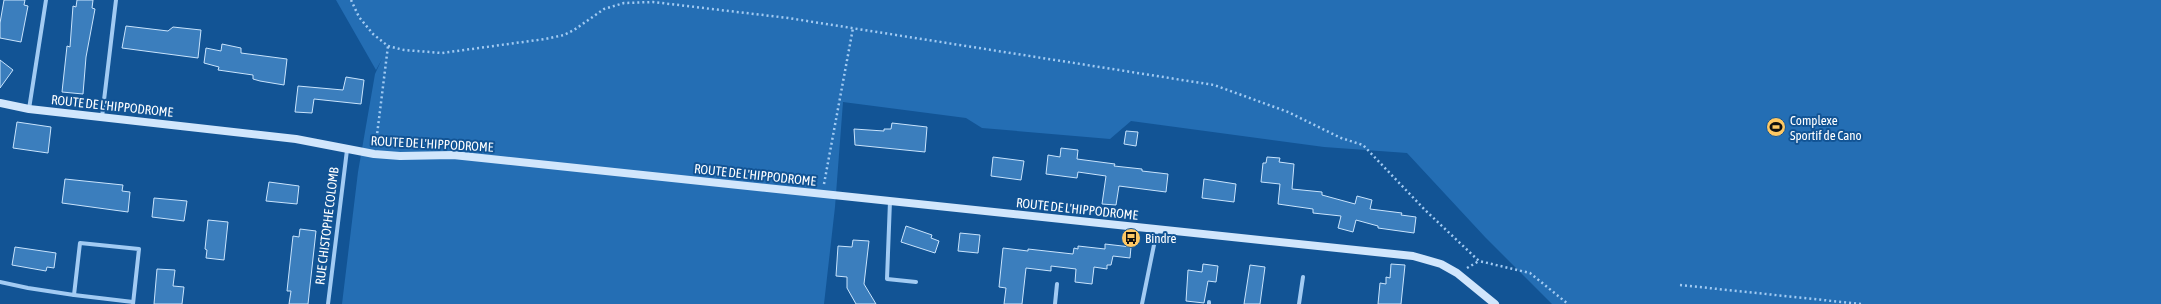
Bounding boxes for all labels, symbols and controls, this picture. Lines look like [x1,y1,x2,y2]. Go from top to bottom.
street label: ROUTE DE L'HIPPODROME [50,92,174,120]
place label: Complexe Sportif de Cano [1790,113,1862,143]
sports icon: Complexe Sportif de Cano [1765,116,1787,138]
street label: ROUTE DE L'HIPPODROME [370,133,494,155]
street label: ROUTE DE L'HIPPODROME [693,161,817,189]
street label: RUE CHISTOPHE COLOMB [312,166,342,286]
street label: ROUTE DE L'HIPPODROME [1015,195,1139,223]
bus stop icon: Bindre [1120,227,1142,249]
place label: Bindre [1145,231,1176,246]

